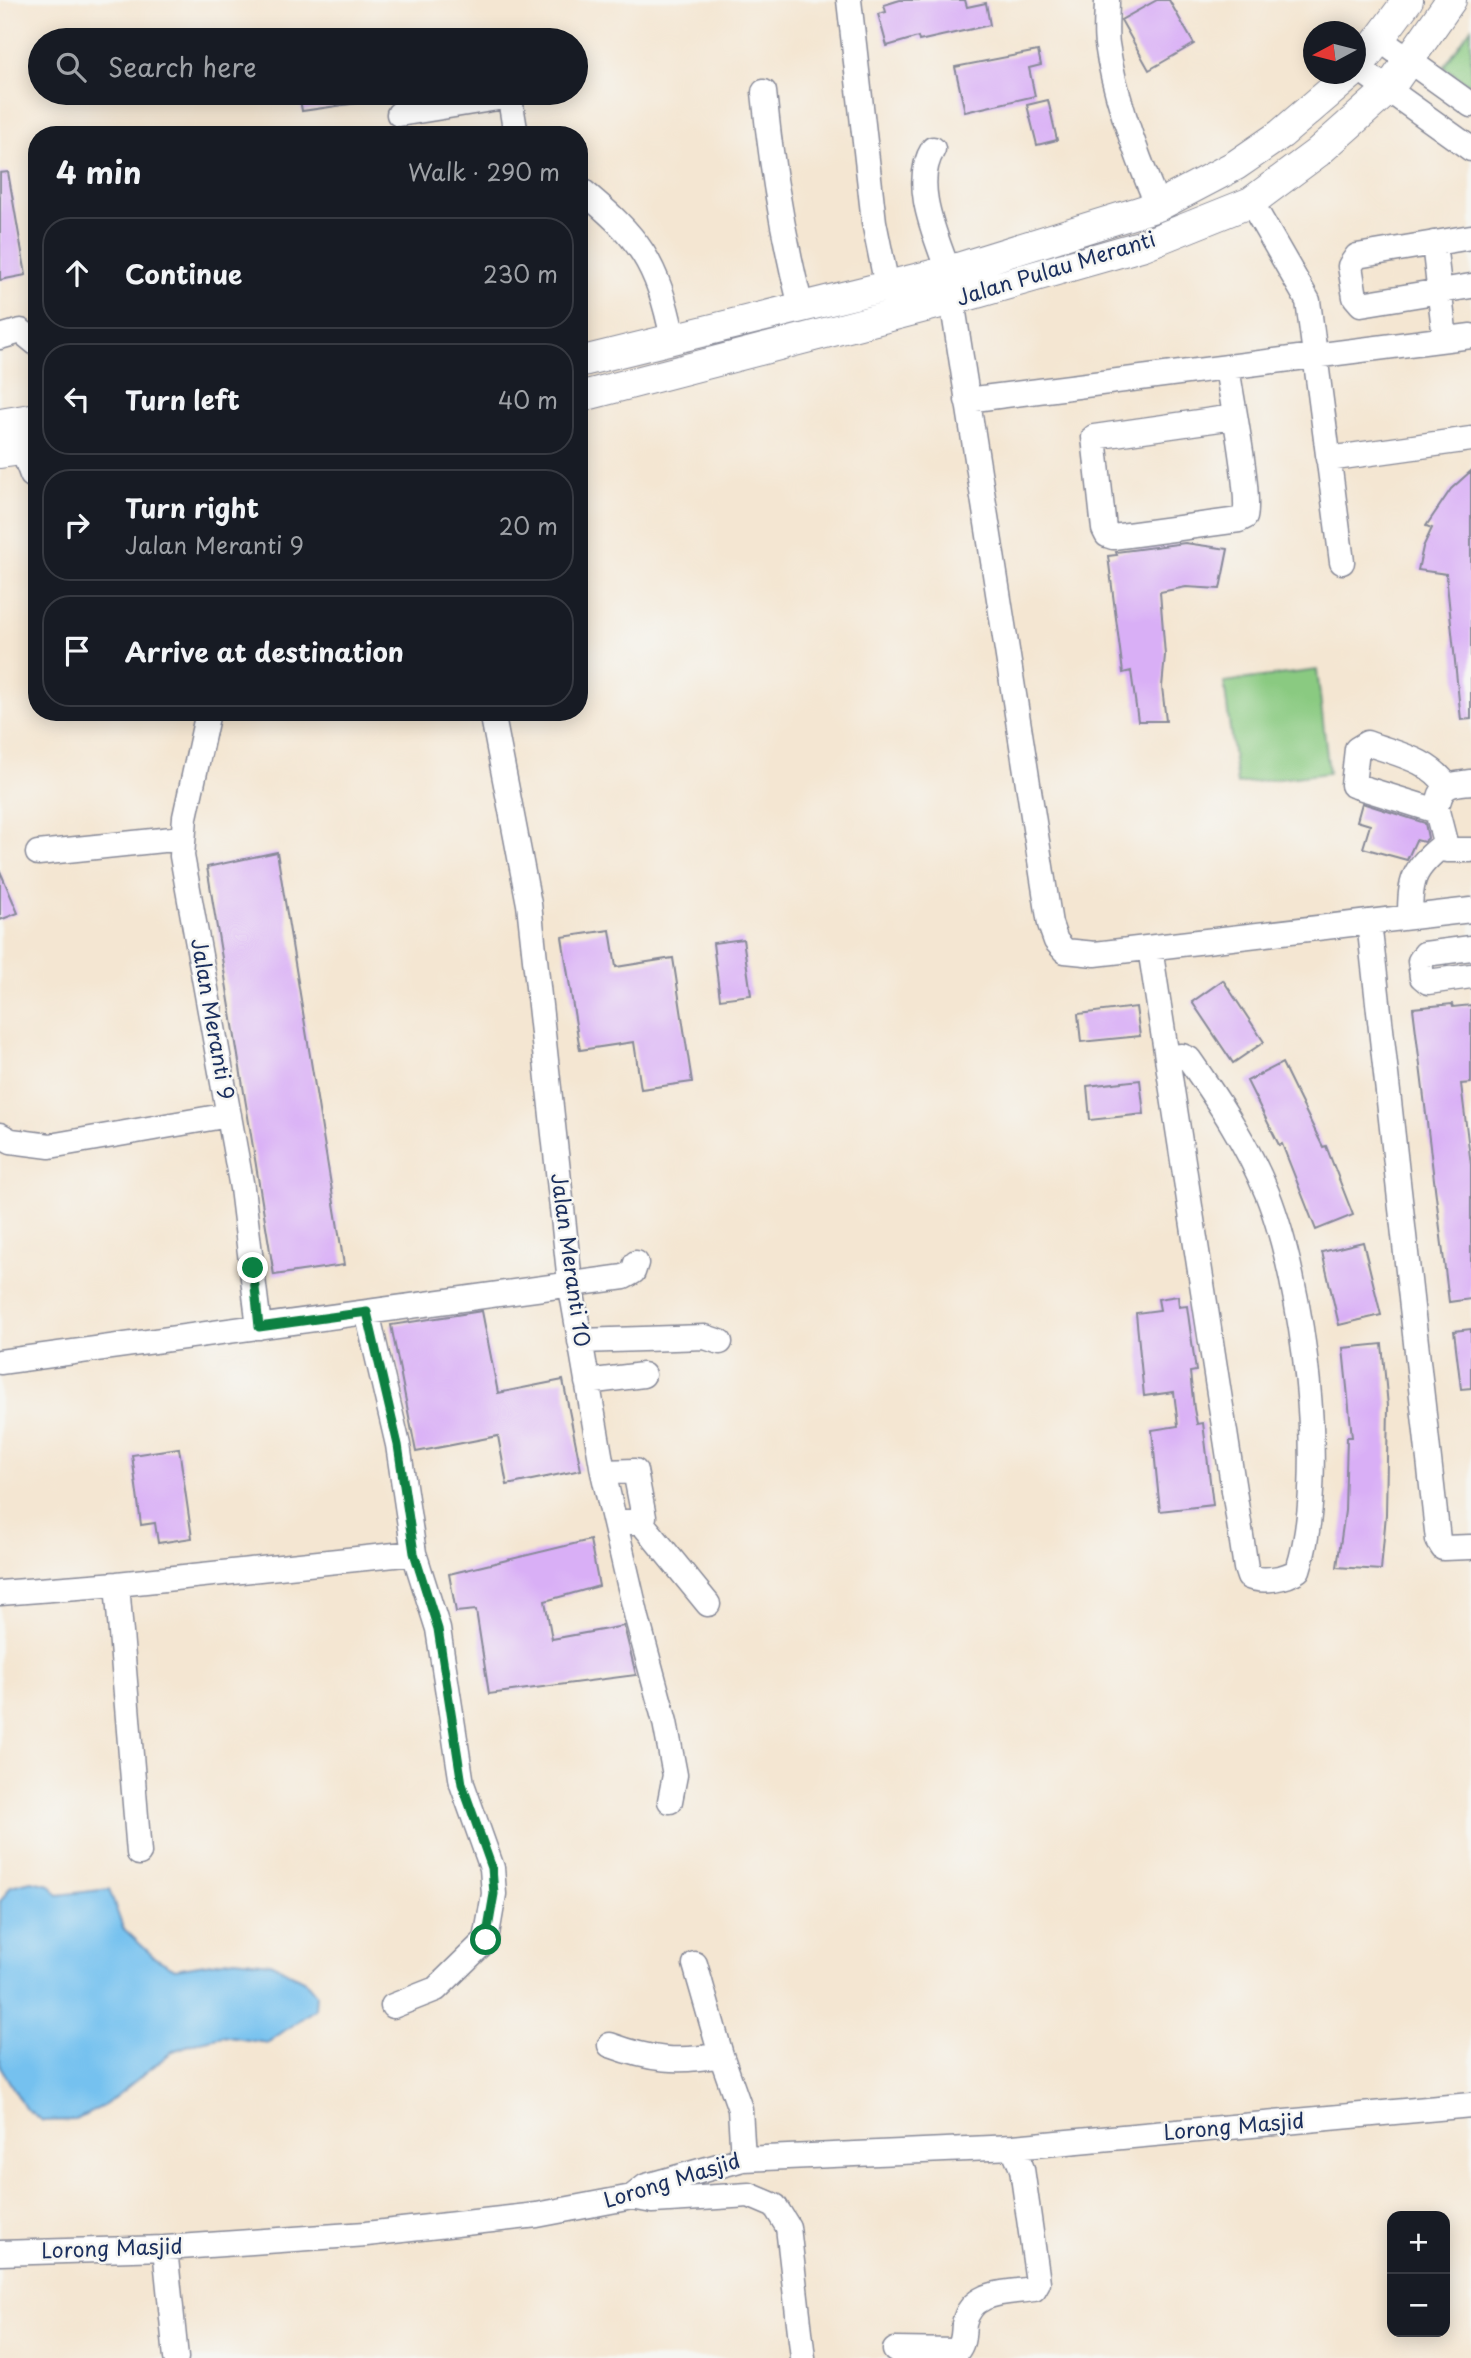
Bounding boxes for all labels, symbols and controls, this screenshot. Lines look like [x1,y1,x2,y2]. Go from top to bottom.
north arrow [1303,21,1366,84]
search box [28,28,588,105]
text: Search here [108,47,257,86]
icon: search [52,48,90,86]
text: 4 min [56,149,142,194]
text: Walk · 290 m [408,154,560,189]
street label: Jalan Pulau Meranti [952,222,1159,313]
icon: ahead [58,254,96,292]
text: Continue [125,254,242,293]
text: 230 m [483,256,558,291]
icon: left [58,380,96,418]
text: Turn left [125,380,240,419]
text: 40 m [498,382,558,417]
text: Turn right [125,488,259,527]
icon: right [58,506,96,544]
text: 20 m [499,508,558,543]
text: Jalan Meranti 9 [125,527,304,562]
icon: arrive [58,632,96,670]
text: Arrive at destination [125,632,404,671]
street label: Jalan Meranti 9 [184,935,244,1102]
street label: Jalan Meranti 10 [544,1171,600,1349]
route end [237,1252,268,1283]
route start [470,1924,501,1955]
street label: Lorong Masjid [1162,2103,1306,2147]
street label: Lorong Masjid [599,2143,744,2215]
map controls [1387,2211,1450,2337]
button: + [1387,2211,1450,2274]
street label: Lorong Masjid [41,2229,183,2265]
button: − [1387,2274,1450,2337]

